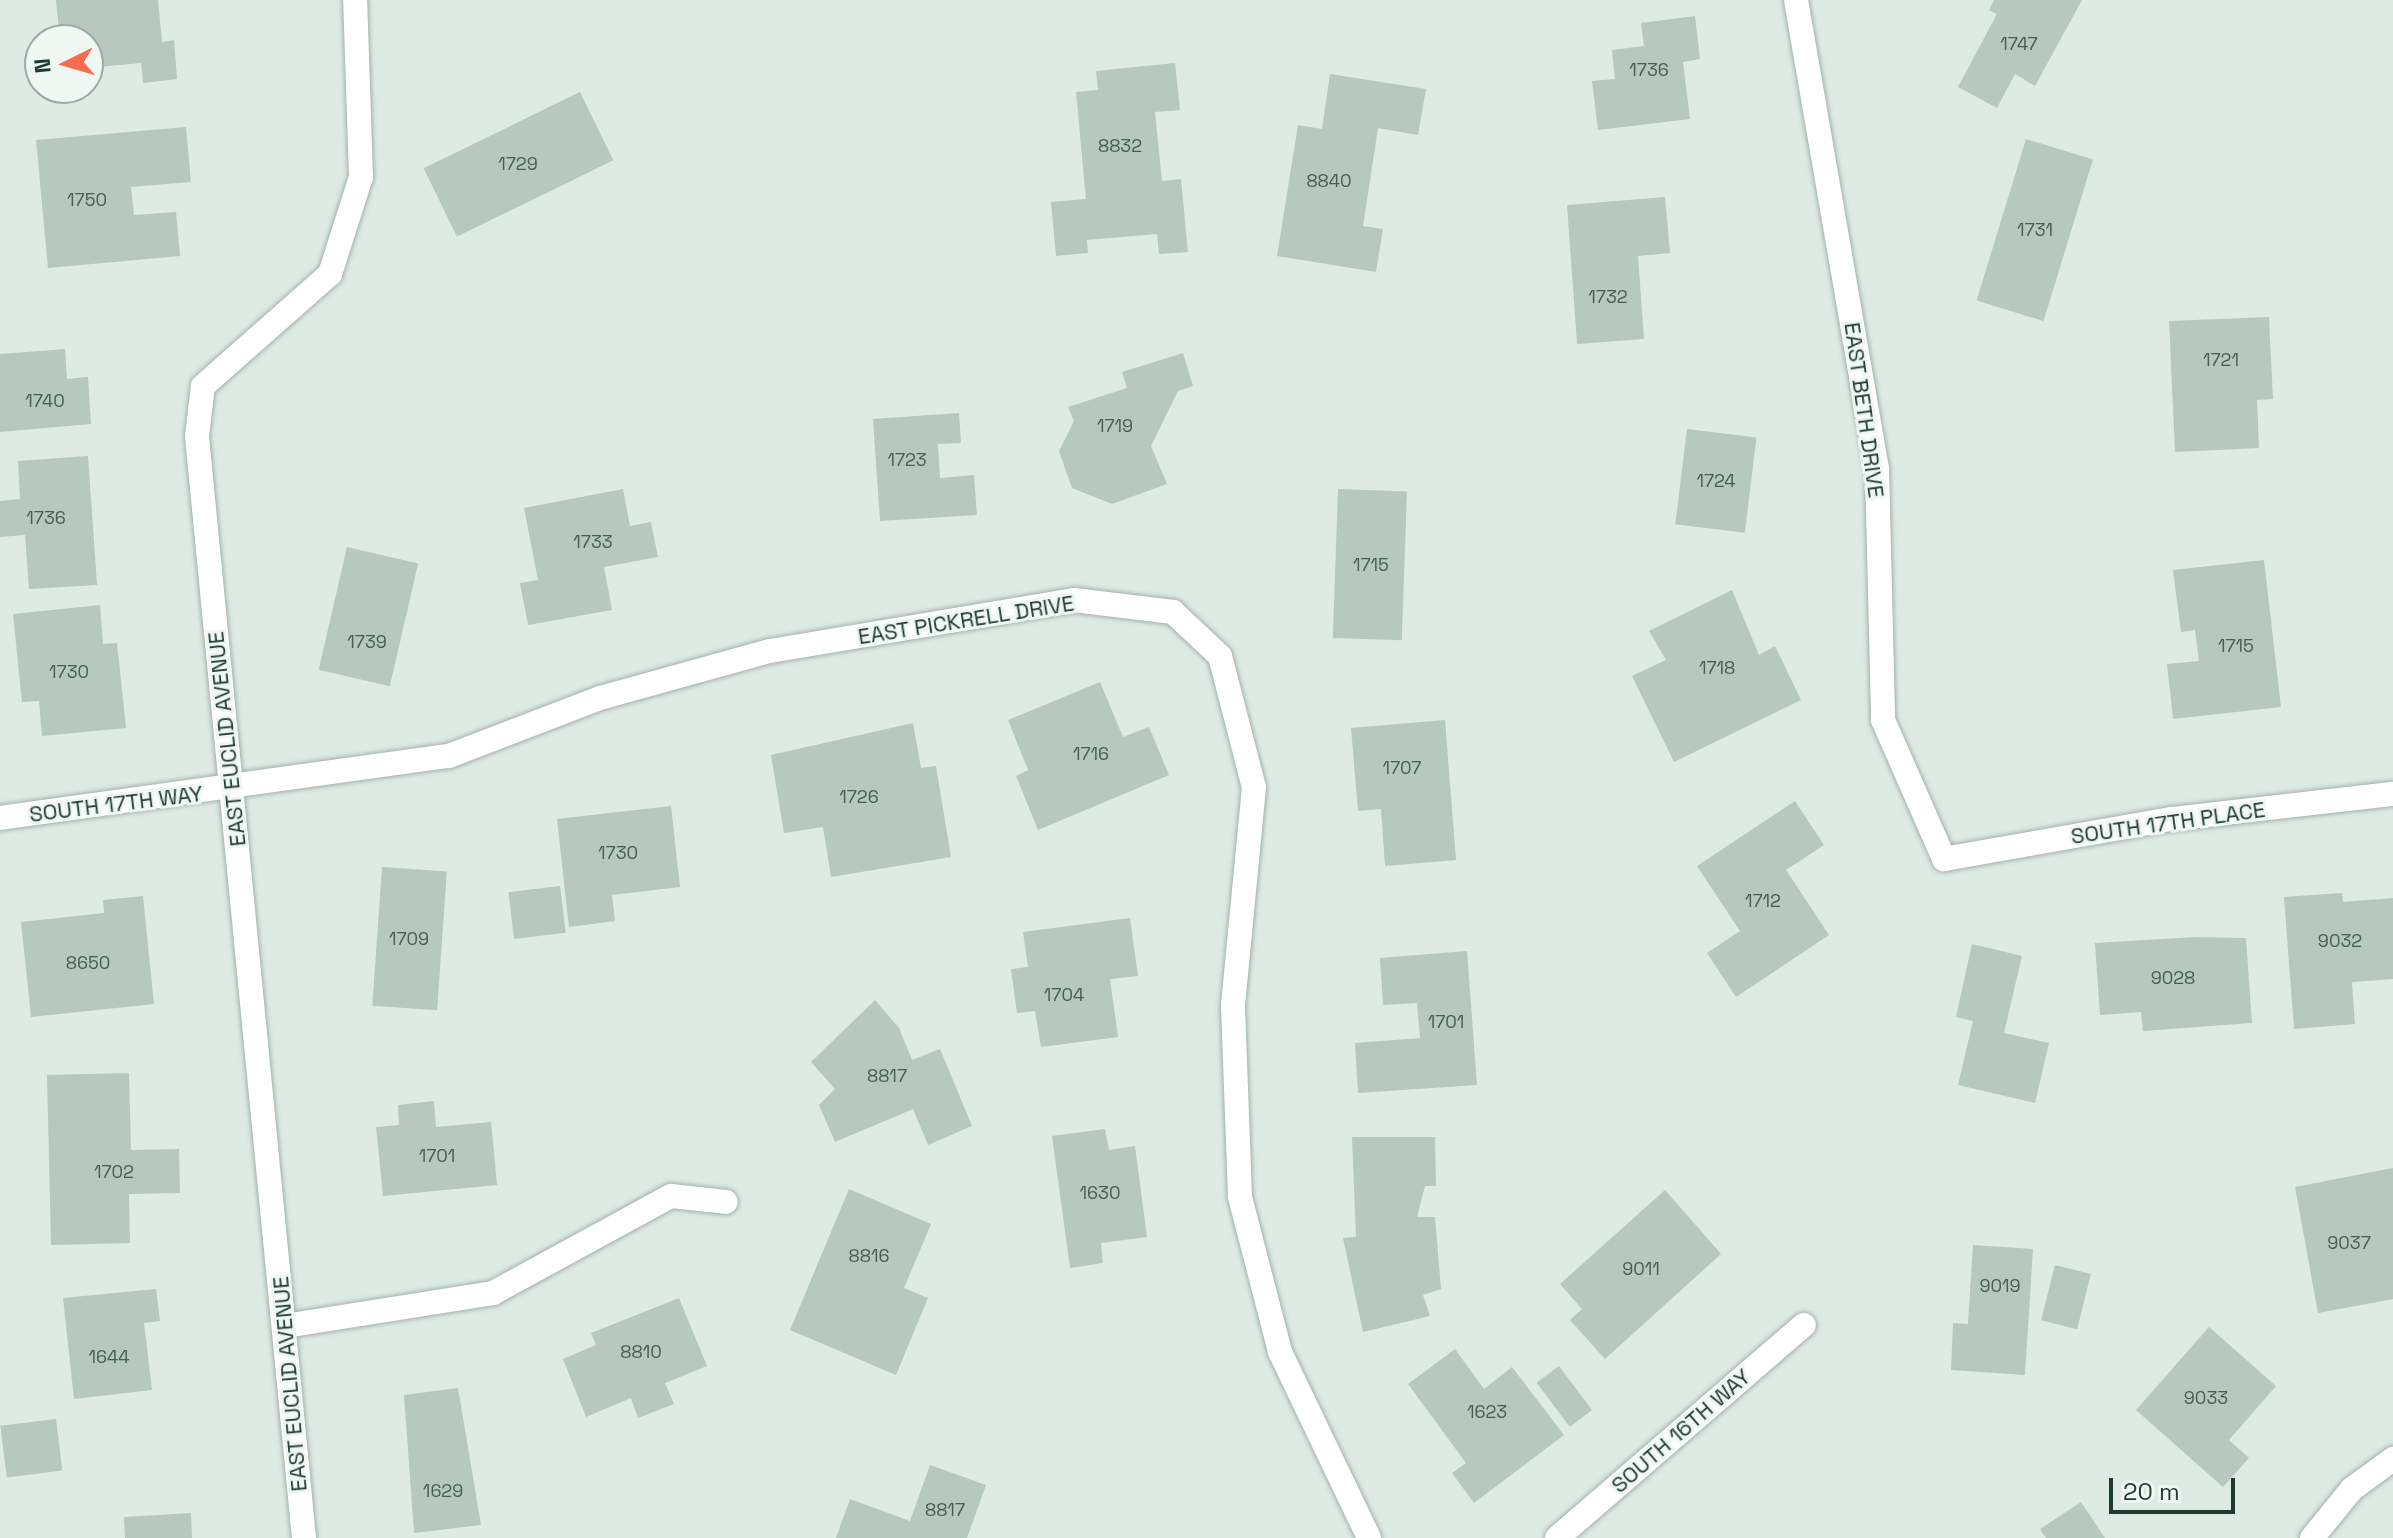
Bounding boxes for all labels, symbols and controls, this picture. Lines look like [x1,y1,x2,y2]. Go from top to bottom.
north arrow [24,24,104,104]
house number: 1747 [2000,33,2038,55]
text: N [27,57,57,74]
house number: 1736 [1629,59,1669,81]
house number: 8832 [1098,135,1142,157]
house number: 1729 [498,153,538,175]
house number: 8840 [1306,170,1352,192]
house number: 1750 [67,189,107,211]
house number: 1731 [2017,219,2053,241]
house number: 1732 [1588,286,1628,308]
street label: EAST BETH DRIVE [1839,320,1889,500]
house number: 1721 [2203,349,2239,371]
house number: 1740 [25,390,65,412]
house number: 1719 [1097,415,1133,437]
house number: 1723 [887,449,927,471]
house number: 1724 [1696,470,1736,492]
house number: 1736 [26,507,66,529]
house number: 1733 [573,531,613,553]
house number: 1715 [1353,554,1389,576]
street label: EAST PICKRELL DRIVE [856,590,1076,650]
street label: EAST EUCLID AVENUE [203,630,251,848]
house number: 1739 [347,631,387,653]
house number: 1715 [2218,635,2254,657]
house number: 1718 [1699,657,1735,679]
house number: 1730 [49,661,89,683]
house number: 1716 [1073,743,1109,765]
house number: 1707 [1383,757,1421,779]
street label: SOUTH 17TH WAY [28,780,204,828]
house number: 1726 [839,786,879,808]
street label: SOUTH 17TH PLACE [2069,796,2267,850]
house number: 1730 [598,842,638,864]
house number: 1712 [1745,890,1781,912]
house number: 1709 [389,928,429,950]
house number: 9032 [2318,930,2362,952]
house number: 8650 [66,952,110,974]
house number: 9028 [2151,967,2195,989]
house number: 1704 [1044,984,1084,1006]
house number: 1701 [1428,1011,1464,1033]
house number: 8817 [867,1065,907,1087]
house number: 1701 [419,1145,455,1167]
house number: 1702 [94,1161,134,1183]
house number: 1630 [1080,1182,1120,1204]
house number: 9037 [2327,1232,2371,1254]
house number: 8816 [849,1245,889,1267]
house number: 9011 [1622,1258,1660,1280]
street label: EAST EUCLID AVENUE [267,1275,313,1493]
house number: 9019 [1979,1275,2021,1297]
house number: 8810 [620,1341,662,1363]
house number: 1644 [88,1346,130,1368]
street label: SOUTH 16TH WAY [1606,1363,1756,1499]
house number: 9033 [2184,1387,2228,1409]
house number: 1623 [1467,1401,1507,1423]
scale bar [2113,1462,2239,1512]
text: 20 m [2123,1476,2180,1507]
house number: 1629 [423,1480,463,1502]
house number: 8817 [925,1499,965,1521]

